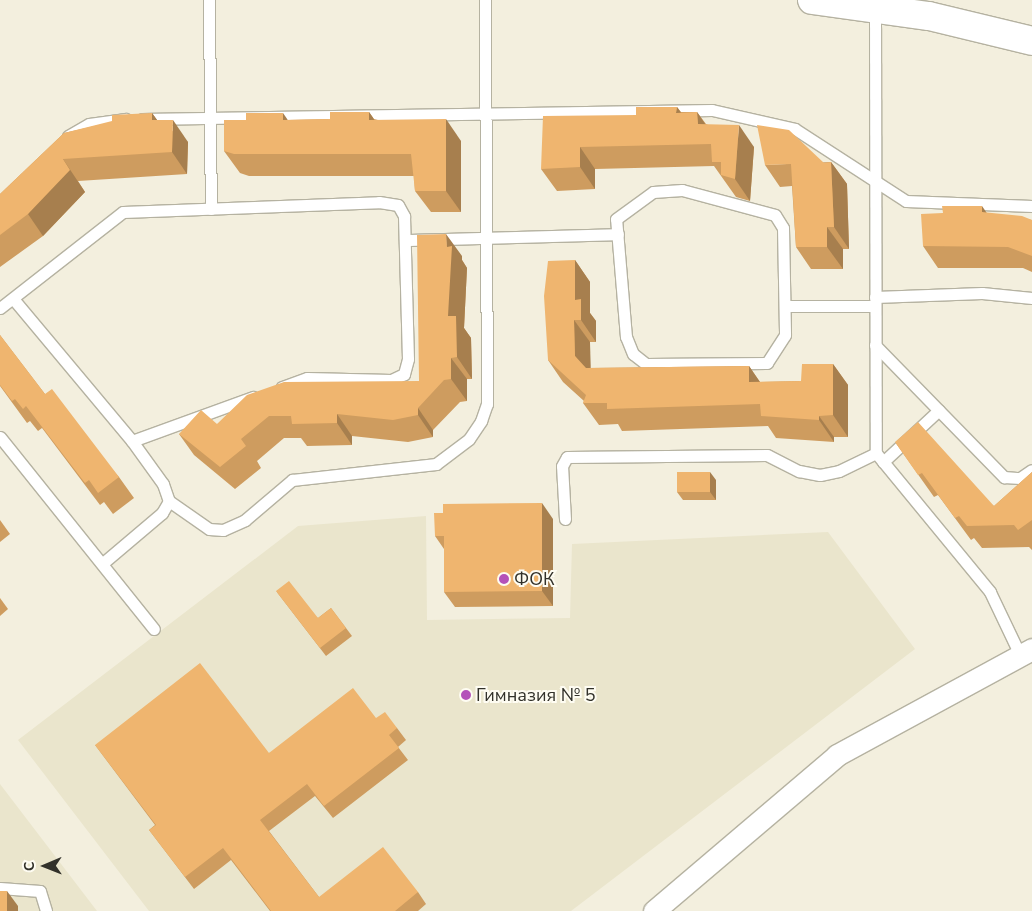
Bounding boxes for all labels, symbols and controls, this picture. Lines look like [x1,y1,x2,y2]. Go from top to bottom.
place label: ФОК [514,568,555,590]
marker: ФОК [498,573,510,585]
place label: Гимназия № 5 [476,684,596,706]
marker: Гимназия № 5 [460,689,472,701]
north arrow [20,841,70,891]
text: С [20,861,39,871]

